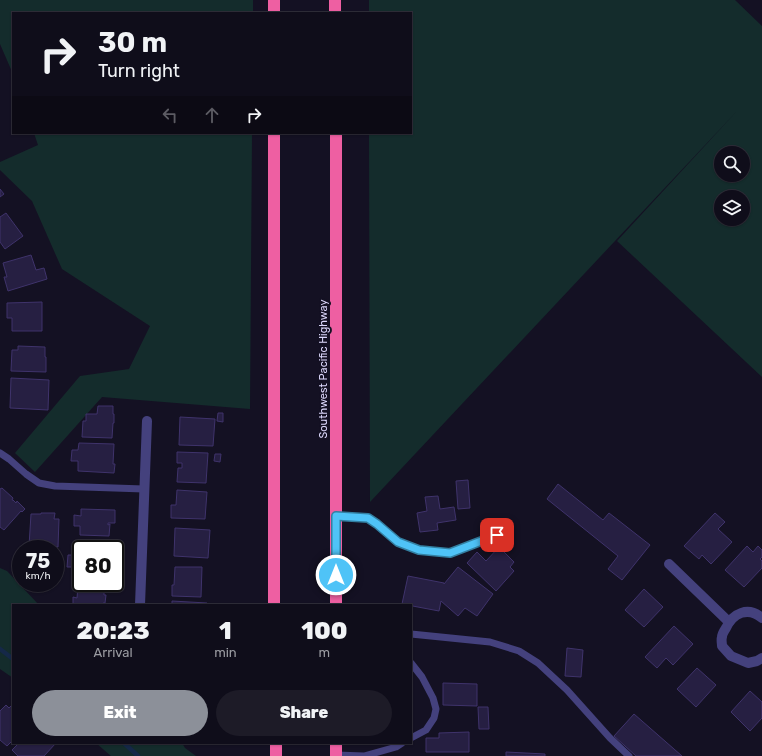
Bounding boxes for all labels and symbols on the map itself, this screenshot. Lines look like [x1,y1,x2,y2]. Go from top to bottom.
street label: Southwest Pacific Highway [317,299,330,439]
pin [480,518,514,552]
speed limit sign: 80 [72,540,124,592]
position arrow [315,554,357,596]

